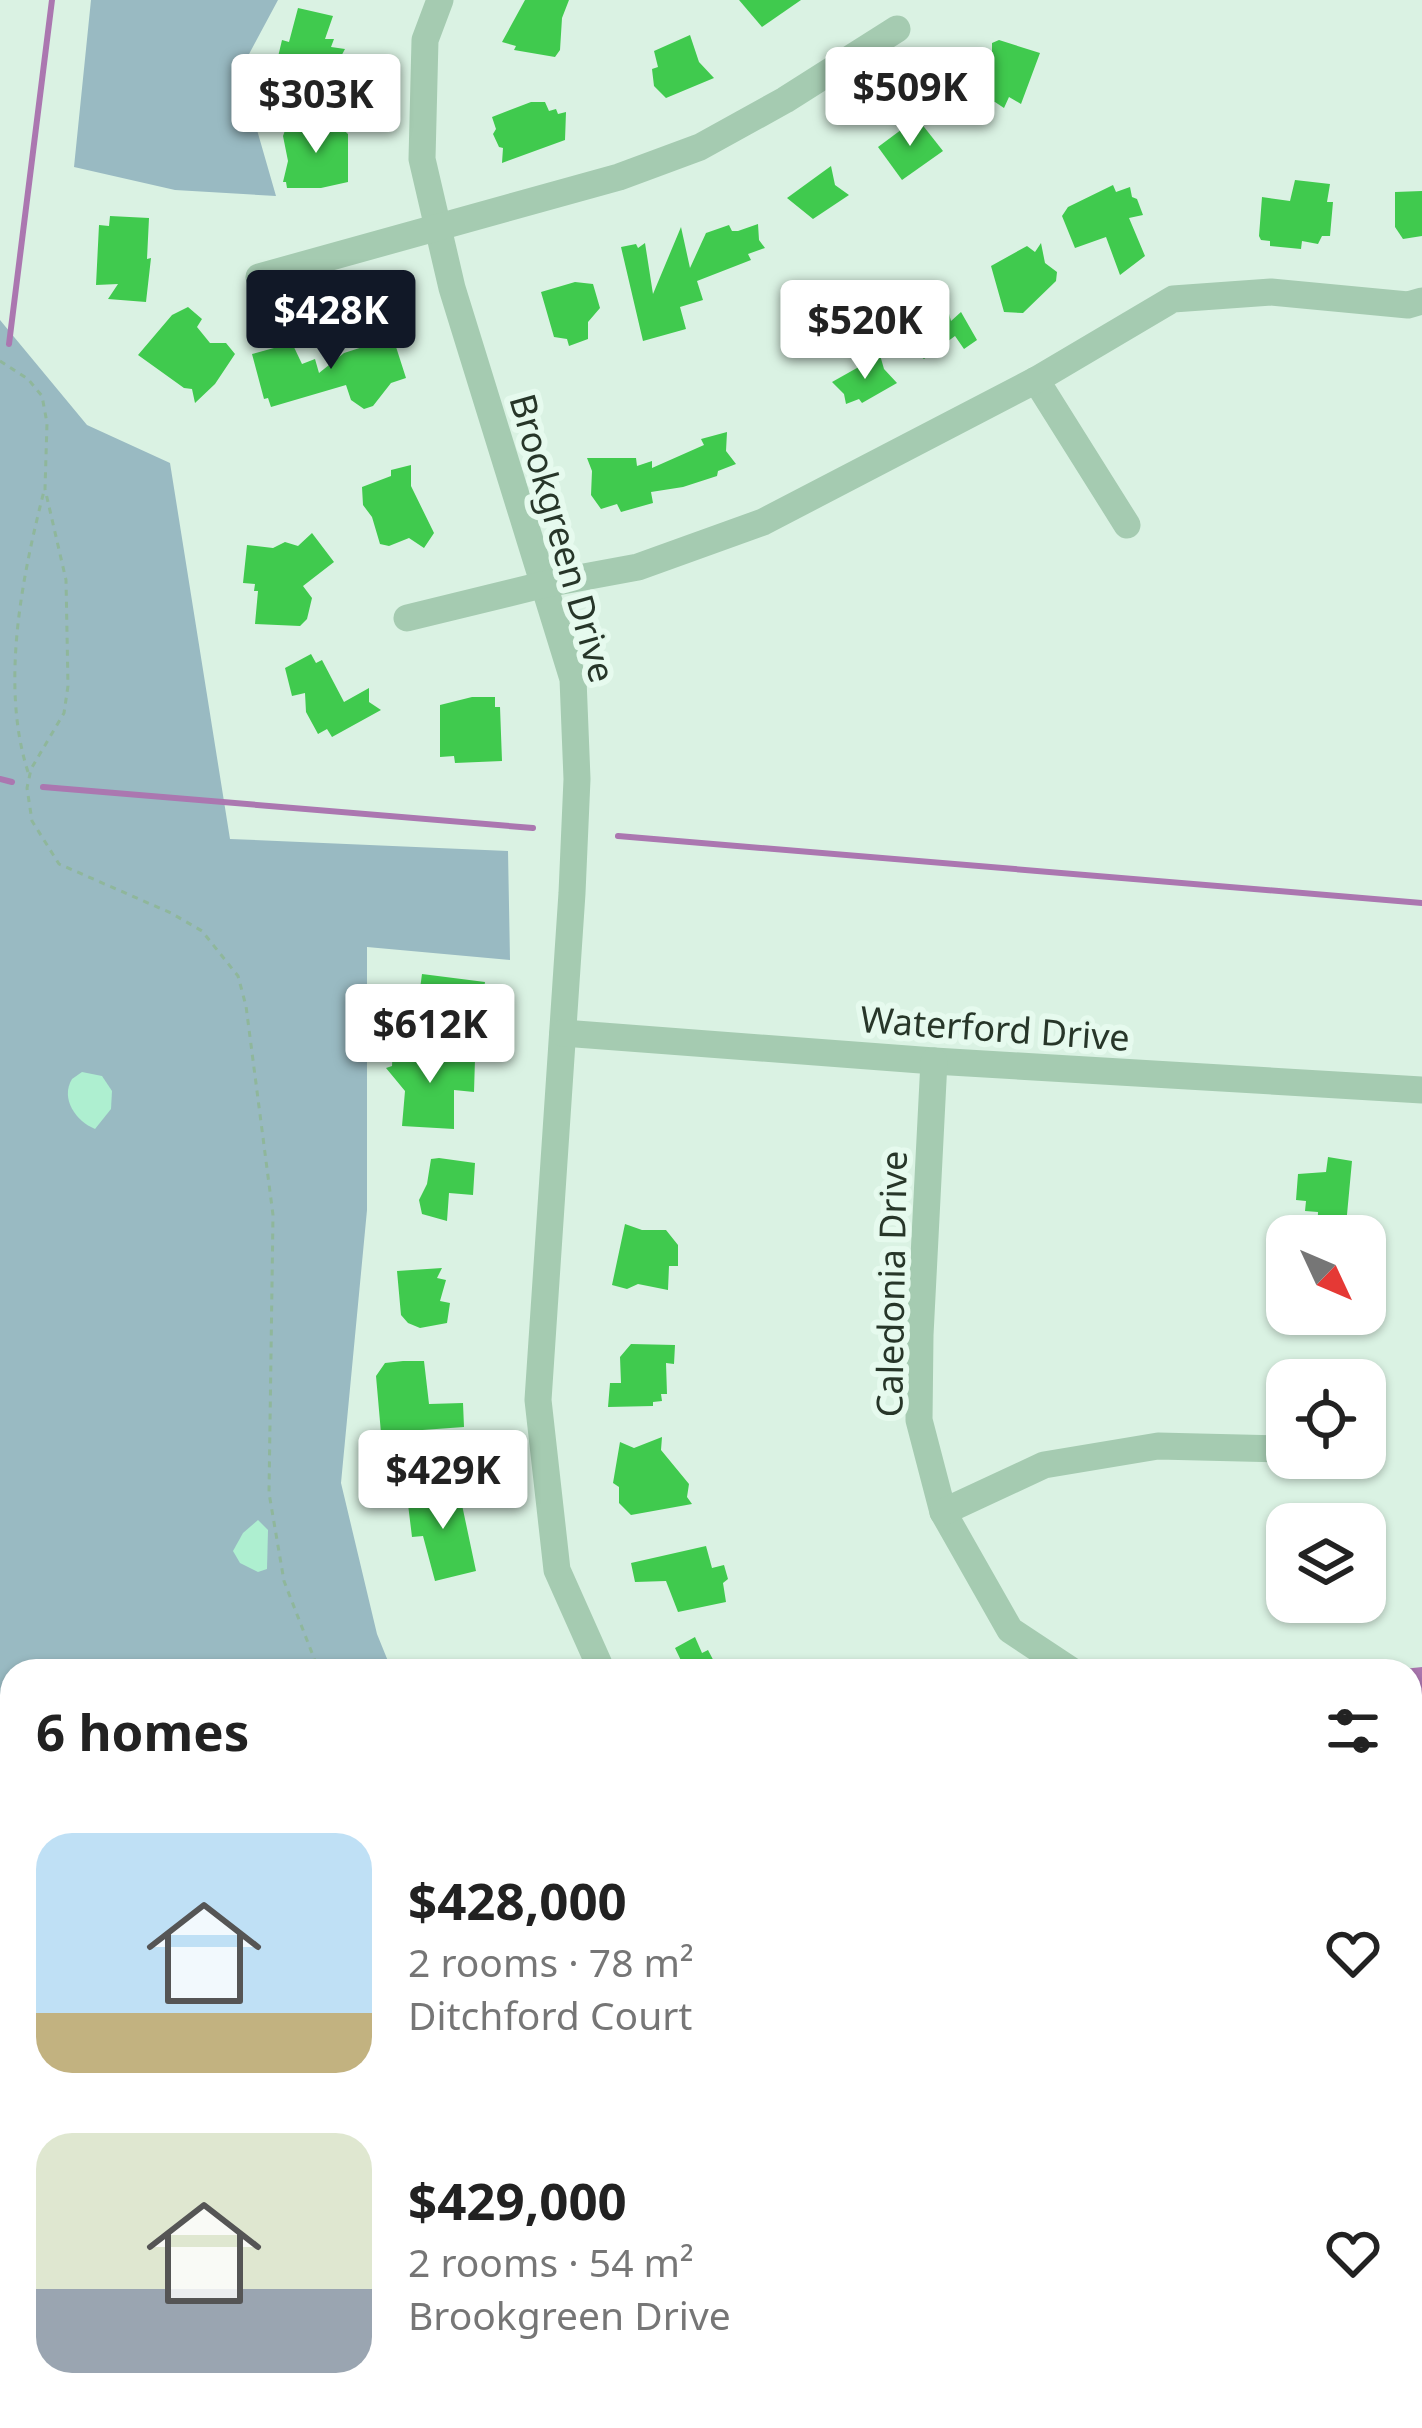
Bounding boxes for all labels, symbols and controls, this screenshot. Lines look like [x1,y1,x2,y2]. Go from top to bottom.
pin: $509K [826,47,994,149]
pin: $303K [232,54,400,156]
text: $509K [852,59,968,112]
text: $303K [258,66,374,119]
pin: $428K [247,270,415,372]
pin: $520K [781,280,949,382]
text: $428K [273,282,389,335]
text: $520K [807,292,923,345]
street label: Brookgreen Drive [498,388,628,688]
pin: $612K [346,984,514,1086]
street label: Waterford Drive [859,994,1131,1062]
text: $612K [372,996,488,1049]
street label: Caledonia Drive [864,1150,918,1418]
north arrow [1266,1215,1386,1335]
map controls [1266,1215,1386,1623]
button: locate [1266,1359,1386,1479]
pin: $429K [359,1430,527,1532]
text: $429K [385,1442,501,1495]
button: layers [1266,1503,1386,1623]
text: 6 homes [36,1696,249,1766]
icon: filters [1320,1698,1386,1764]
text: $428,000 [408,1865,627,1935]
icon: home [132,1881,276,2025]
icon: heart [1320,1920,1386,1986]
text: 2 rooms · 78 m² [408,1935,694,1988]
text: Ditchford Court [408,1988,692,2041]
text: $429,000 [408,2165,627,2235]
icon: home [132,2181,276,2325]
icon: heart [1320,2220,1386,2286]
text: 2 rooms · 54 m² [408,2235,694,2288]
text: Brookgreen Drive [408,2288,731,2341]

